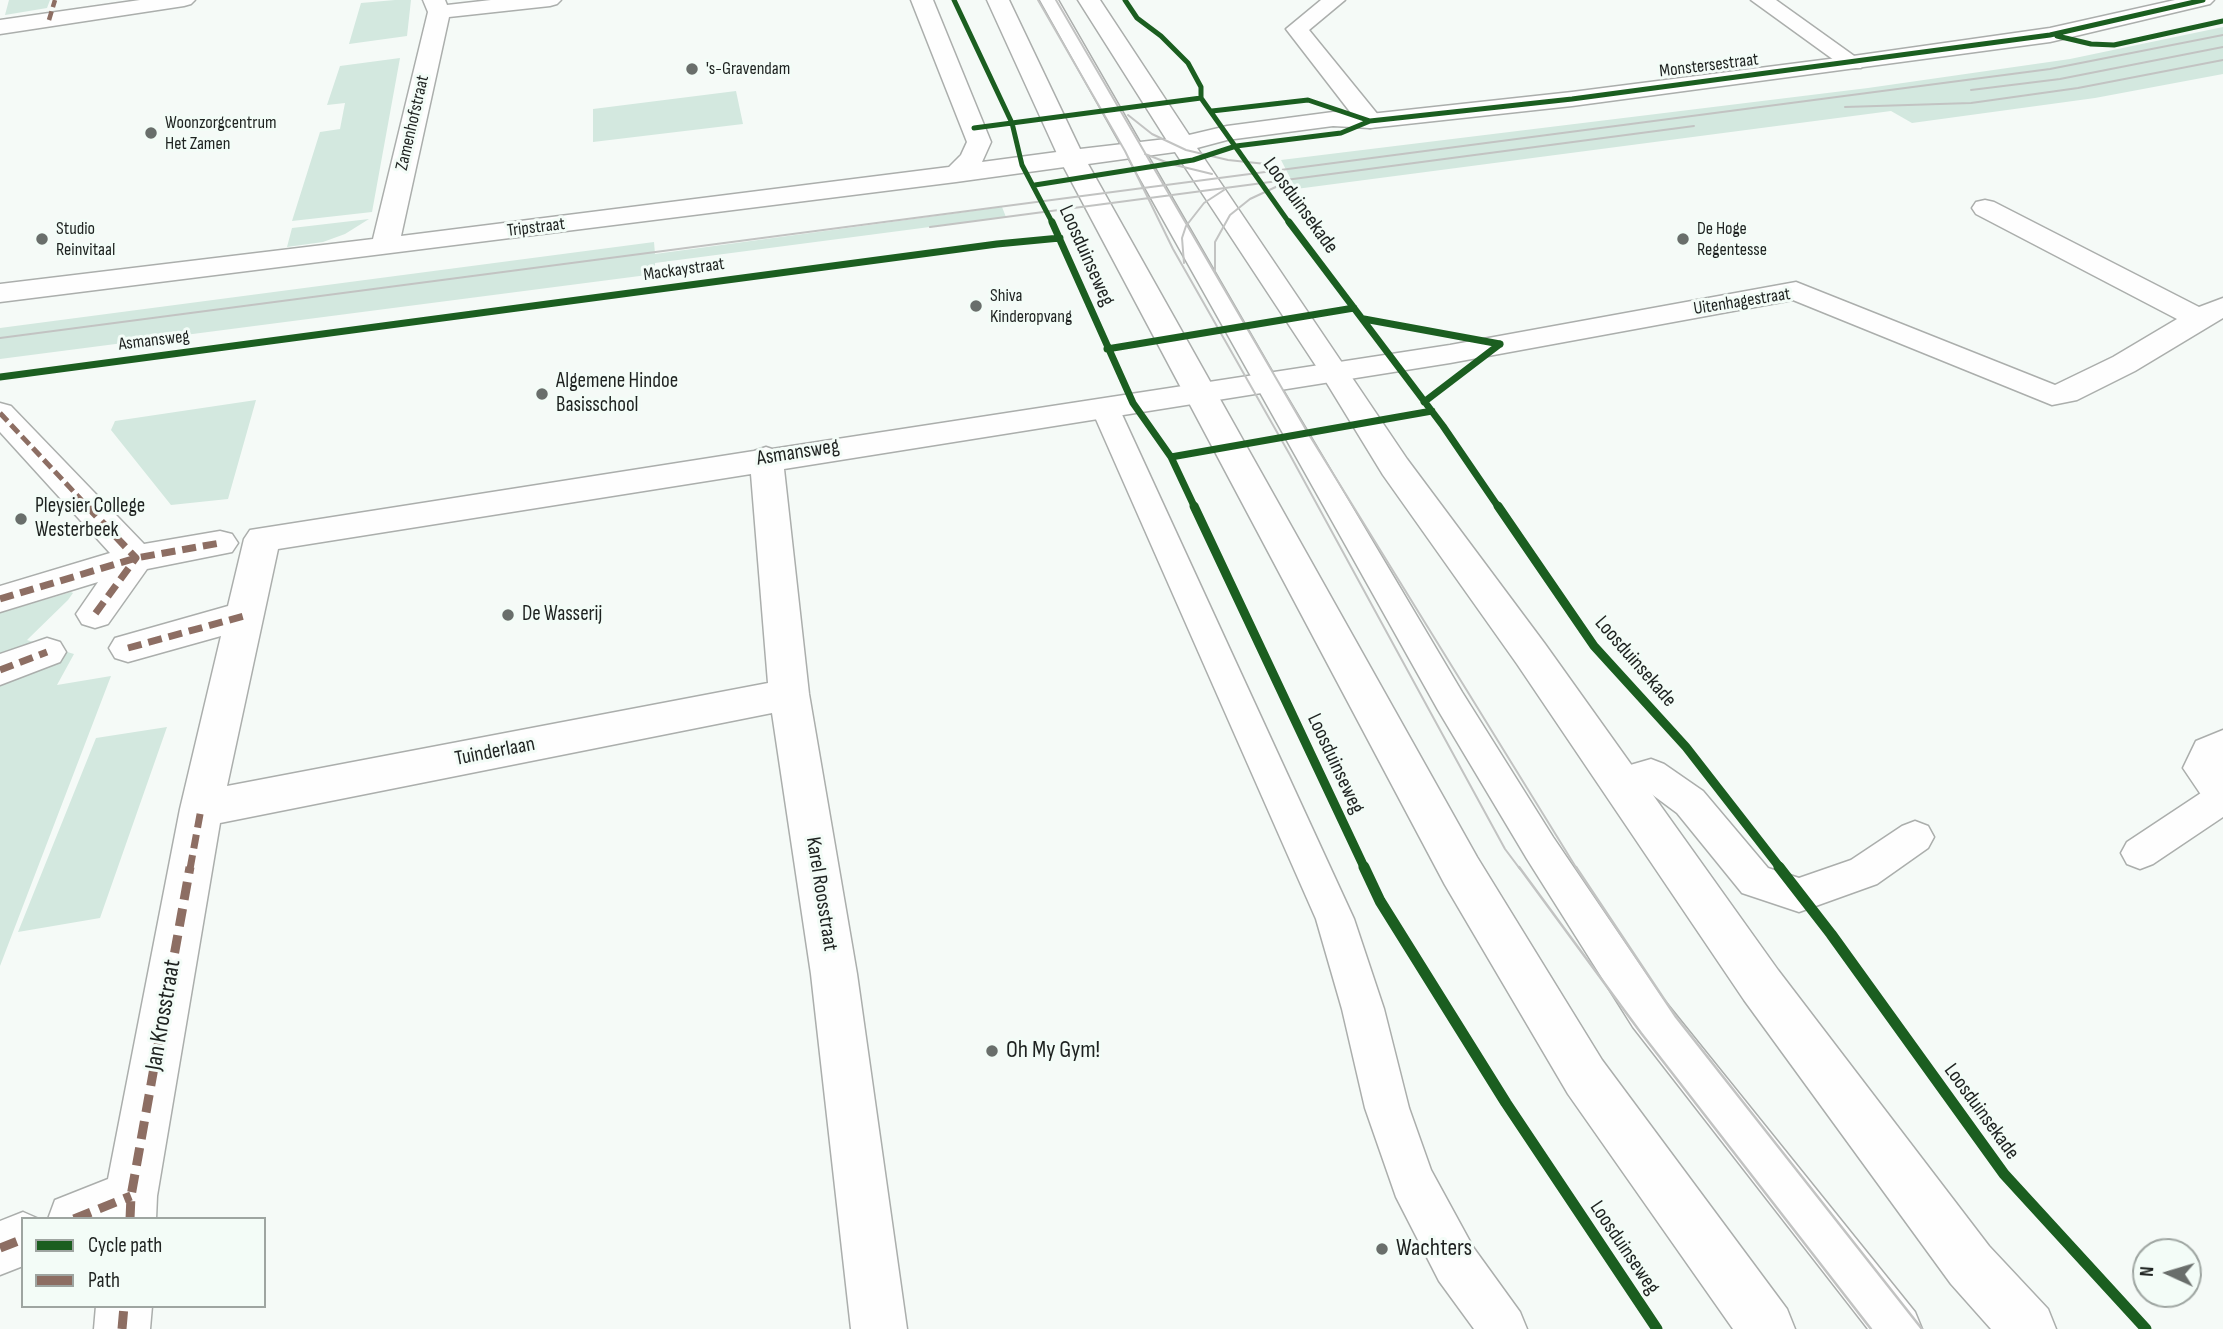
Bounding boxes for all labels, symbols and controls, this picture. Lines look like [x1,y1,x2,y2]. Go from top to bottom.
street label: Monstersestraat [1658,49,1760,83]
place label: 's-Gravendam [706,58,790,80]
marker: 's-Gravendam [684,61,700,77]
street label: Zamenhofstraat [392,73,434,173]
place label: Woonzorgcentrum Het Zamen [165,112,276,154]
marker: Woonzorgcentrum Het Zamen [143,125,159,141]
street label: Loosduinsekade [1257,153,1343,259]
street label: Loosduinseweg [1053,202,1119,310]
street label: Tripstraat [506,214,566,242]
place label: Studio Reinvitaal [56,218,115,260]
place label: De Hoge Regentesse [1697,218,1767,260]
marker: Studio Reinvitaal [34,231,50,247]
marker: De Hoge Regentesse [1675,231,1691,247]
street label: Mackaystraat [642,254,726,286]
street label: Uitenhagestraat [1692,284,1792,320]
place label: Shiva Kinderopvang [990,285,1072,328]
marker: Shiva Kinderopvang [968,298,984,314]
street label: Asmansweg [117,326,191,356]
place label: Algemene Hindoe Basisschool [556,369,678,419]
marker: Algemene Hindoe Basisschool [534,386,550,402]
street label: Asmansweg [755,434,841,472]
place label: Pleysier College Westerbeek [35,494,145,544]
marker: Pleysier College Westerbeek [13,511,29,527]
place label: De Wasserij [522,602,602,628]
marker: De Wasserij [500,607,516,623]
street label: Loosduinsekade [1589,611,1681,713]
street label: Loosduinseweg [1301,710,1369,818]
street label: Tuinderlaan [453,732,537,772]
street label: Karel Roosstraat [800,835,842,953]
street label: Jan Krosstraat [140,957,188,1073]
place label: Oh My Gym! [1006,1037,1100,1065]
marker: Oh My Gym! [984,1043,1000,1059]
street label: Loosduinsekade [1938,1059,2024,1165]
street label: Loosduinseweg [1584,1196,1664,1300]
legend [21,1217,266,1308]
text: Cycle path [88,1233,162,1258]
place label: Wachters [1396,1235,1472,1263]
north arrow [2132,1238,2202,1308]
marker: Wachters [1374,1241,1390,1257]
text: N [2136,1266,2159,1278]
text: Path [88,1268,120,1293]

